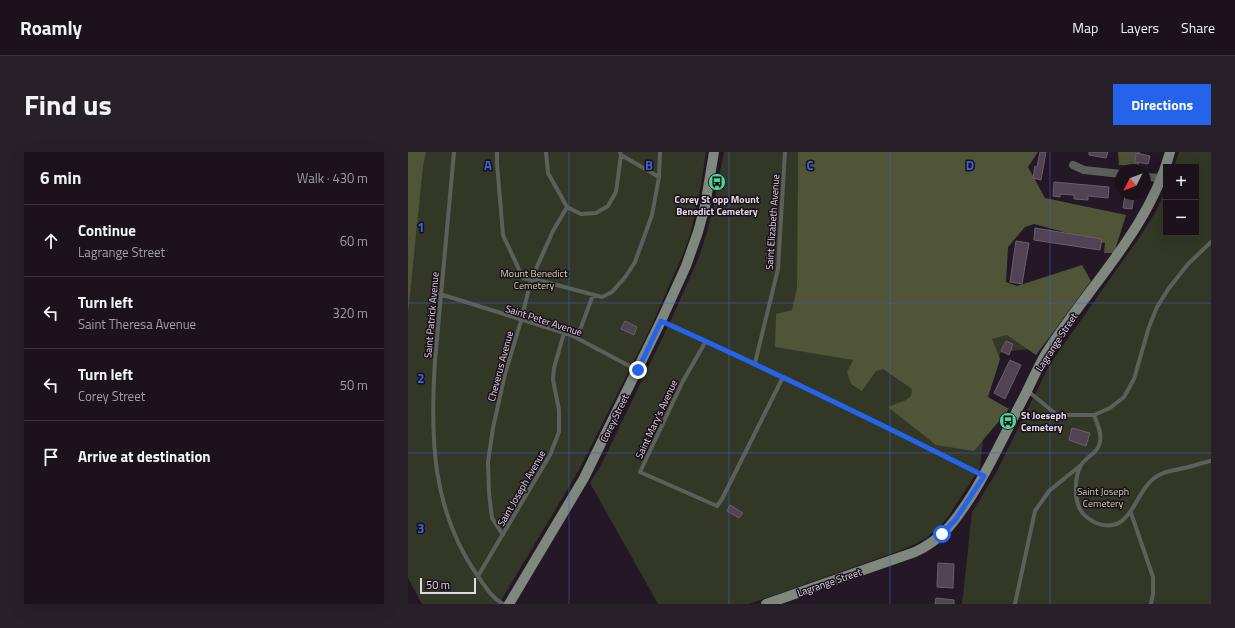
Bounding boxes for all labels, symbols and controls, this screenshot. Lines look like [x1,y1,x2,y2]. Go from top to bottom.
text: Roamly [20,13,82,42]
text: Map [1072,17,1098,38]
text: Layers [1120,17,1159,38]
text: Share [1181,17,1215,38]
text: Find us [24,83,112,126]
button: Directions [1113,84,1211,125]
text: A [484,155,492,175]
text: B [645,155,653,175]
text: C [806,155,814,175]
text: D [966,155,974,175]
north arrow [1115,164,1151,200]
map controls [1163,164,1199,236]
button: + [1163,164,1199,200]
text: 6 min [40,165,81,191]
text: Walk · 430 m [297,168,368,188]
bus stop icon: Corey St opp Mount Benedict Cemetery [707,172,727,192]
street label: Saint Elizabeth Avenue [762,174,783,270]
place label: Corey St opp Mount Benedict Cemetery [675,192,760,219]
button: − [1163,200,1199,236]
text: 1 [417,217,425,237]
text: Continue [78,219,136,242]
icon: ahead [40,230,62,252]
text: 60 m [340,231,368,251]
text: Lagrange Street [78,242,165,262]
park label: Mount Benedict Cemetery [501,266,568,293]
street label: Saint Patrick Avenue [420,271,443,359]
text: Turn left [78,291,133,314]
street label: Saint Peter Avenue [503,301,584,340]
icon: left [40,302,62,324]
text: 320 m [332,303,368,323]
street label: Lagrange Street [1032,310,1081,374]
text: Saint Theresa Avenue [78,314,196,334]
street label: Cheverus Avenue [484,329,517,403]
route end [629,361,647,379]
text: Turn left [78,363,133,386]
text: 2 [417,368,425,388]
icon: left [40,374,62,396]
text: 50 m [340,375,368,395]
street label: Saint Mary's Avenue [632,377,681,461]
text: Corey Street [78,386,145,406]
street label: Corey Street [596,391,633,445]
place label: St Joeseph Cemetery [1021,408,1066,435]
bus stop icon: St Joeseph Cemetery [998,411,1018,431]
text: Arrive at destination [78,445,211,468]
icon: arrive [40,446,62,468]
street label: Saint Joseph Avenue [494,447,549,529]
park label: Saint Joseph Cemetery [1077,484,1129,511]
text: 3 [417,518,425,538]
route start [933,525,951,543]
street label: Lagrange Street [795,564,864,600]
scale bar [420,576,476,595]
text: 50 m [426,577,450,593]

